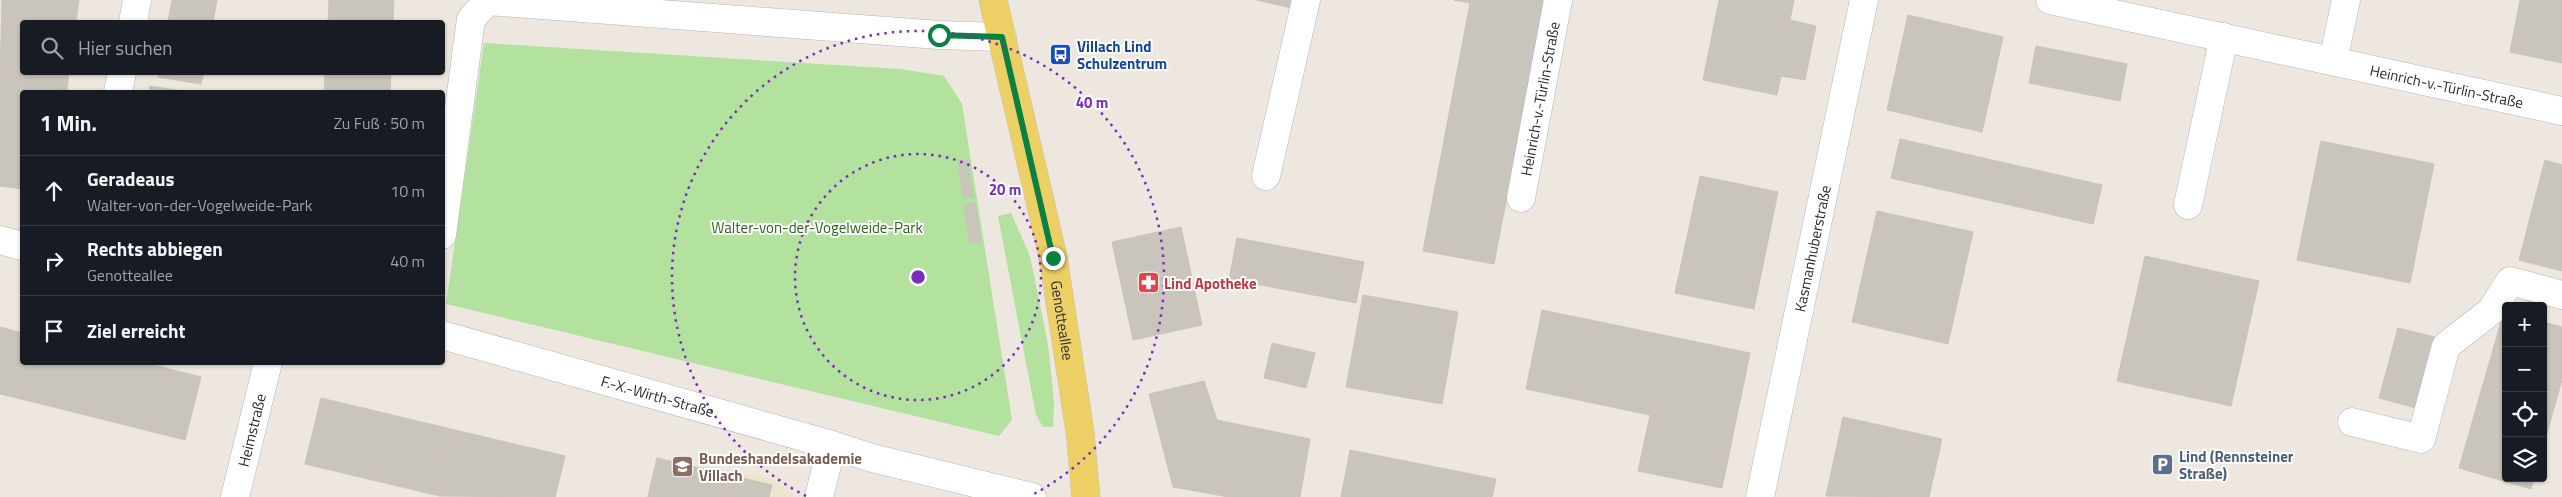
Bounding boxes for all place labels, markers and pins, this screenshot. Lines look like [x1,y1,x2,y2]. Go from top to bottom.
place label: Villach Lind Schulzentrum [1077,35,1167,75]
bus stop icon: Villach Lind Schulzentrum [1049,43,1073,67]
centre of rings [909,268,927,286]
pharmacy icon: Lind Apotheke [1136,271,1160,295]
place label: Lind Apotheke [1164,272,1257,295]
place label: Lind (Rennsteiner Straße) [2179,445,2294,485]
place label: Bundeshandelsakademie Villach [699,447,862,487]
parking icon: Lind (Rennsteiner Straße) [2151,453,2175,477]
school or university icon: Bundeshandelsakademie Villach [671,455,695,479]

